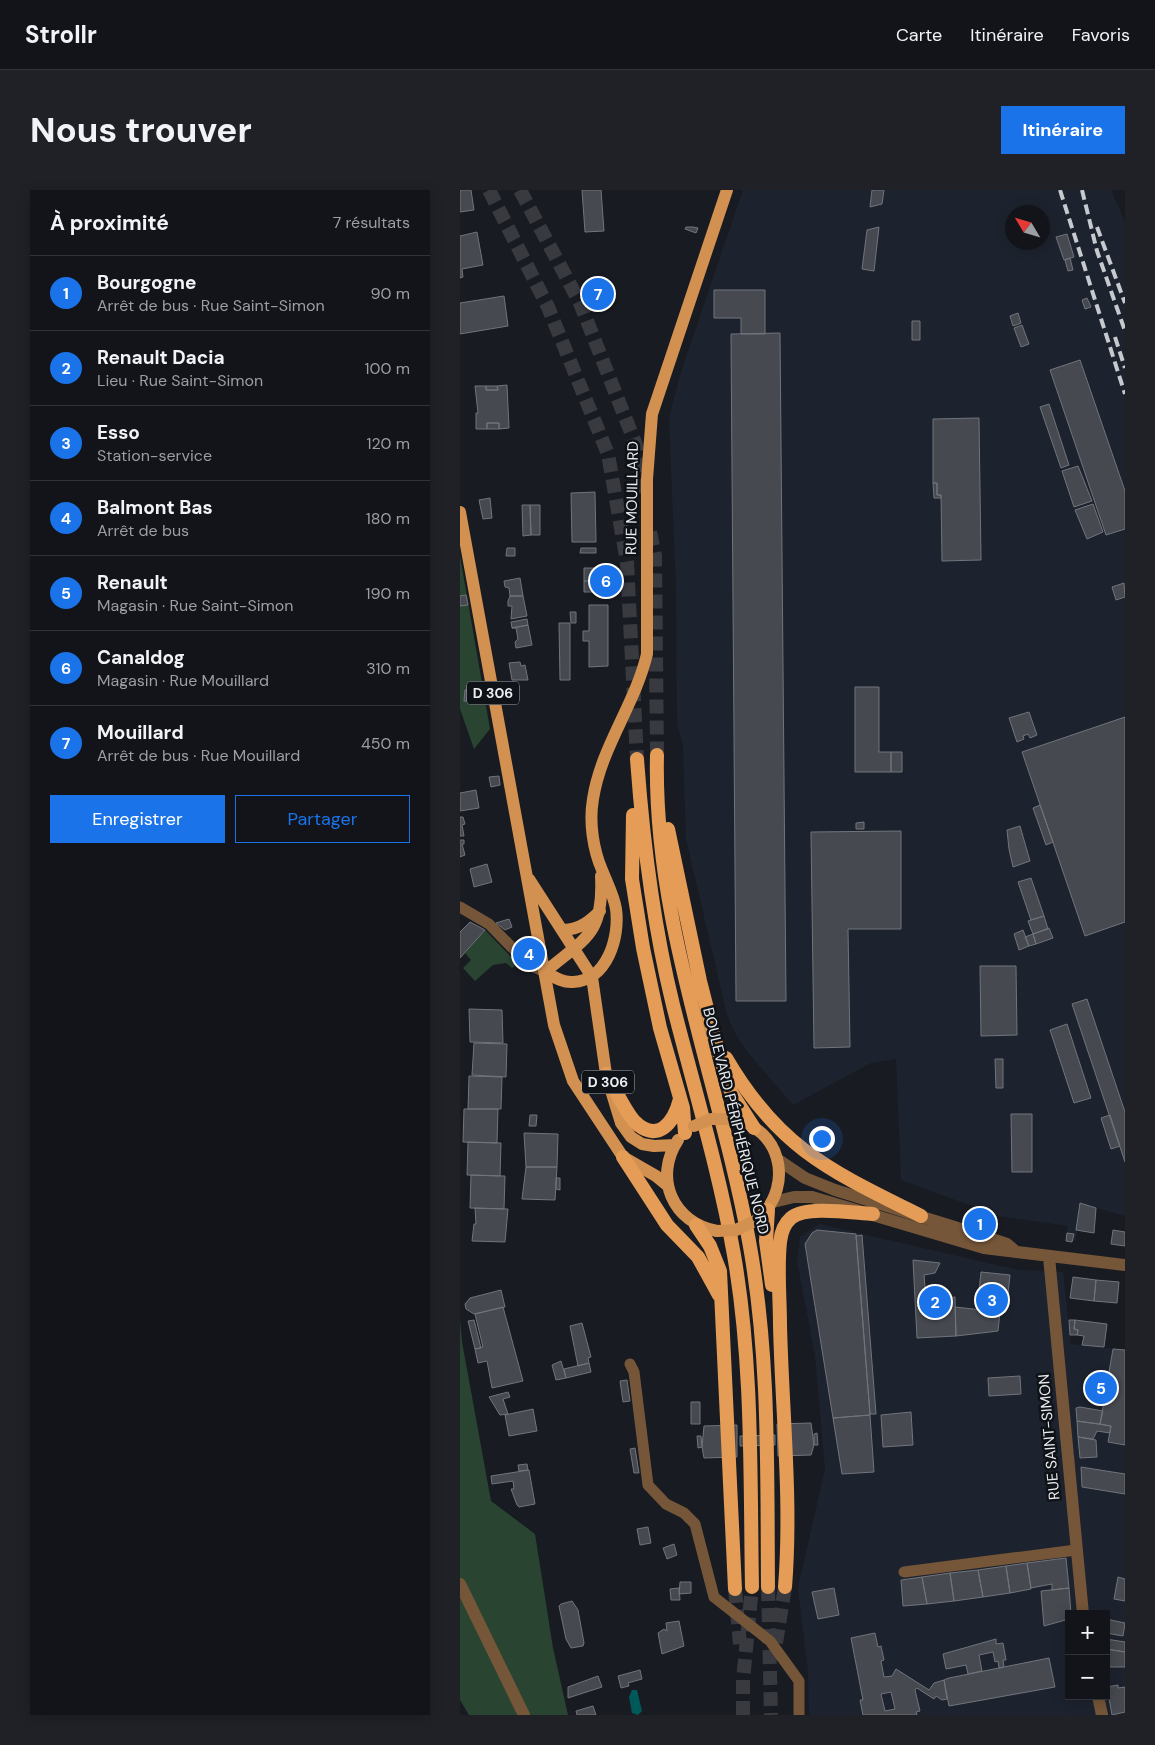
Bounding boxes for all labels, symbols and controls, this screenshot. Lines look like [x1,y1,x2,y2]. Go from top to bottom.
text: Strollr [25,19,97,50]
text: Carte [896,23,942,47]
text: Itinéraire [970,23,1044,47]
text: Favoris [1072,23,1130,47]
button: Itinéraire [1001,106,1125,154]
text: Nous trouver [30,107,252,153]
north arrow [1005,205,1050,250]
text: À proximité [50,209,169,237]
text: 7 résultats [333,212,410,233]
text: Bourgogne [97,270,196,295]
pin: 7 [582,275,614,313]
text: 1 [63,283,69,304]
text: 90 m [370,283,410,304]
text: Arrêt de bus · Rue Saint-Simon [97,295,325,316]
text: Renault Dacia [97,345,225,370]
text: 2 [61,358,71,379]
text: 100 m [365,358,410,379]
text: Lieu · Rue Saint-Simon [97,370,263,391]
text: Esso [97,420,140,445]
text: 3 [61,433,71,454]
text: 120 m [366,433,410,454]
street label: RUE MOUILLARD [621,441,643,555]
text: Station-service [97,445,212,466]
text: Balmont Bas [97,495,213,520]
text: 4 [61,508,71,529]
text: 180 m [366,508,410,529]
text: Arrêt de bus [97,520,189,541]
pin: 6 [590,562,622,600]
text: Renault [97,570,168,595]
text: 5 [61,583,71,604]
text: 190 m [366,583,410,604]
text: Magasin · Rue Saint-Simon [97,595,294,616]
text: Canaldog [97,645,185,670]
text: 6 [61,658,71,679]
text: 310 m [366,658,410,679]
text: Magasin · Rue Mouillard [97,670,269,691]
road number: D 306 [467,682,519,704]
text: Mouillard [97,720,184,745]
text: 7 [62,733,70,754]
text: 450 m [361,733,410,754]
text: Arrêt de bus · Rue Mouillard [97,745,300,766]
button: Enregistrer [50,795,225,843]
button: Partager [235,795,410,843]
pin: 4 [513,935,545,973]
street label: BOULEVARD PÉRIPHÉRIQUE NORD [698,1005,774,1237]
road number: D 306 [582,1070,634,1094]
your location [809,1126,835,1152]
pin: 1 [964,1205,996,1243]
pin: 3 [976,1281,1008,1319]
pin: 2 [919,1283,951,1321]
pin: 5 [1085,1369,1117,1407]
street label: RUE SAINT-SIMON [1034,1373,1064,1501]
map controls [1065,1610,1110,1700]
button: + [1065,1610,1110,1655]
button: − [1065,1655,1110,1700]

